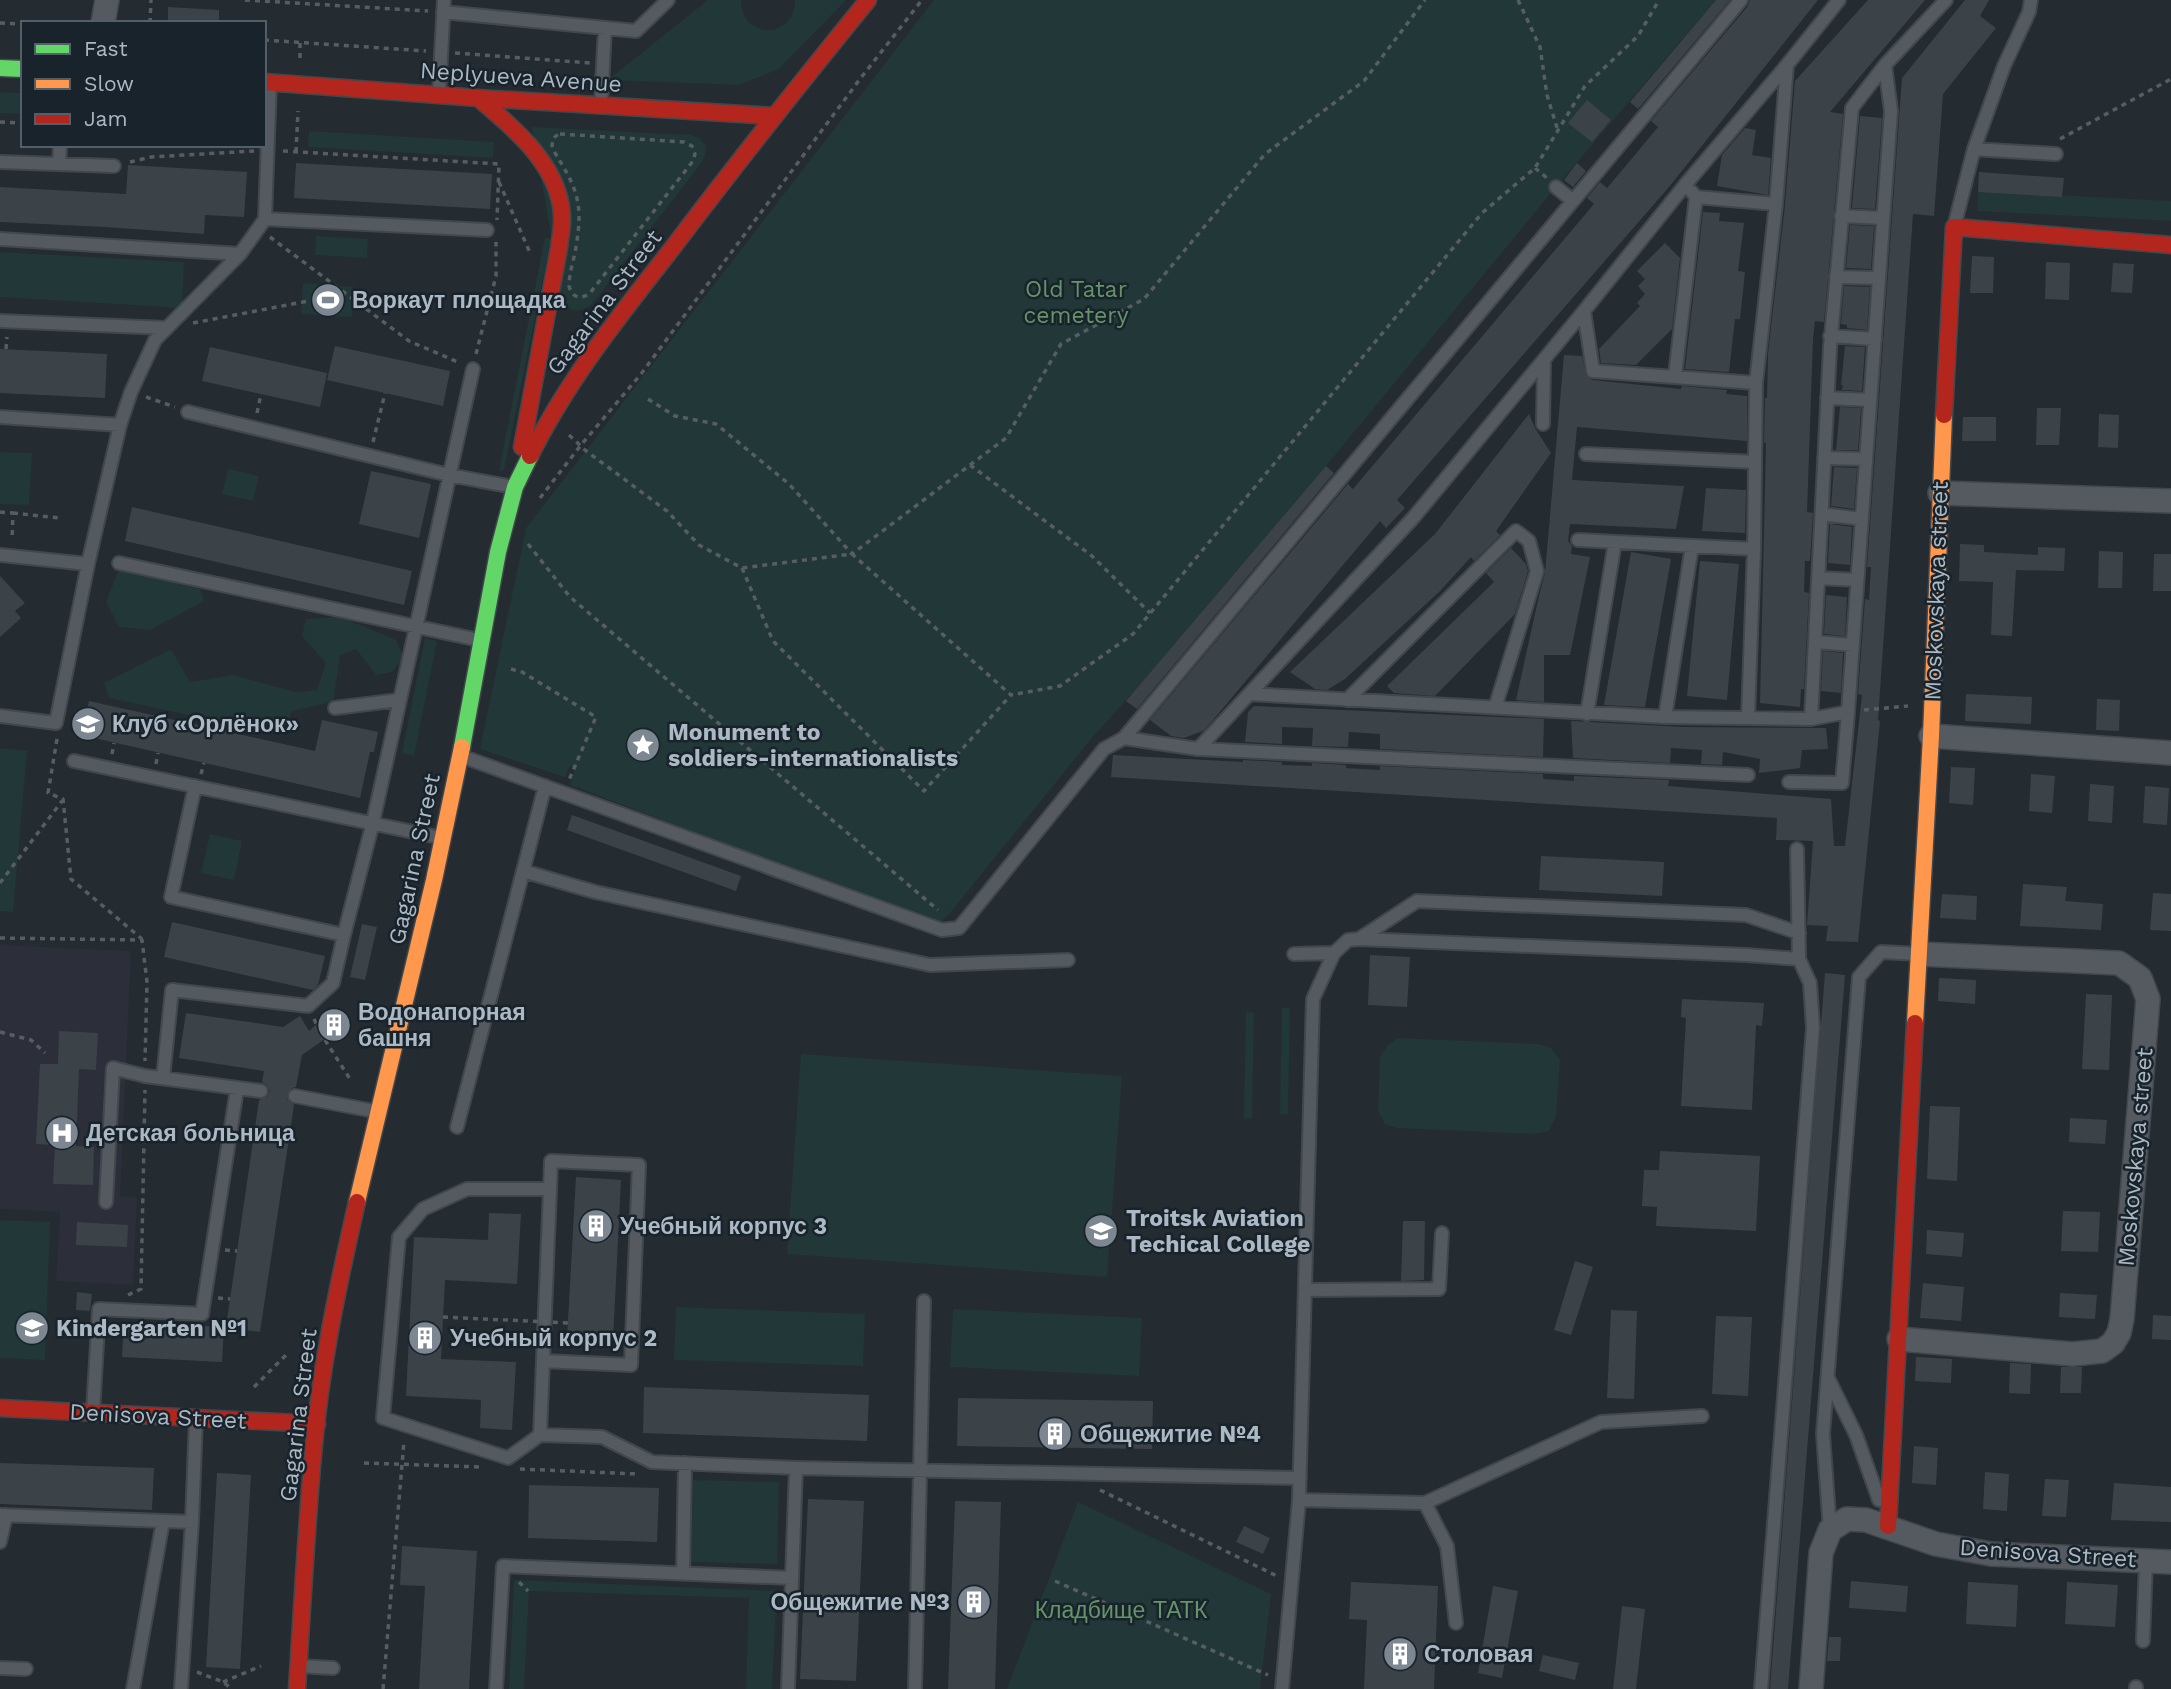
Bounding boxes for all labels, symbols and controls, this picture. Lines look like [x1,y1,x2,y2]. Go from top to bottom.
legend [21,21,266,147]
text: Fast [84,36,128,61]
street label: Neplyueva Avenue [419,57,623,98]
text: Slow [84,71,134,96]
text: Jam [84,106,127,131]
street label: Gagarina Street [541,224,668,380]
park label: Old Tatar cemetery [1023,276,1129,329]
sports icon: Воркаут площадка [309,281,347,319]
place label: Воркаут площадка [352,287,566,314]
street label: Moskovskaya street [1919,481,1954,701]
school or university icon: Клуб «Орлёнок» [69,705,107,743]
place label: Клуб «Орлёнок» [112,711,299,738]
place label: Monument to soldiers-internationalists [668,719,958,772]
place icon: Monument to soldiers-internationalists [624,726,662,764]
street label: Gagarina Street [383,771,446,947]
place label: Водонапорная башня [358,999,526,1052]
building icon: Водонапорная башня [315,1006,353,1044]
street label: Moskovskaya street [2112,1046,2159,1267]
hospital icon: Детская больница [43,1114,81,1152]
place label: Детская больница [86,1120,295,1147]
place label: Troitsk Aviation Techical College [1126,1205,1310,1258]
building icon: Учебный корпус 3 [577,1207,615,1245]
school or university icon: Troitsk Aviation Techical College [1082,1212,1120,1250]
place label: Учебный корпус 3 [620,1213,827,1240]
school or university icon: Kindergarten №1 [13,1309,51,1347]
place label: Kindergarten №1 [56,1315,247,1342]
building icon: Учебный корпус 2 [406,1319,444,1357]
place label: Учебный корпус 2 [450,1325,657,1352]
street label: Gagarina Street [274,1327,323,1503]
street label: Denisova Street [69,1398,248,1435]
building icon: Общежитие №4 [1036,1415,1074,1453]
place label: Общежитие №4 [1080,1421,1261,1448]
street label: Denisova Street [1959,1534,2138,1573]
building icon: Общежитие №3 [955,1583,993,1621]
place label: Общежитие №3 [770,1589,950,1616]
park label: Кладбище ТАТК [1035,1597,1208,1624]
building icon: Столовая [1381,1635,1419,1673]
place label: Столовая [1424,1641,1533,1668]

